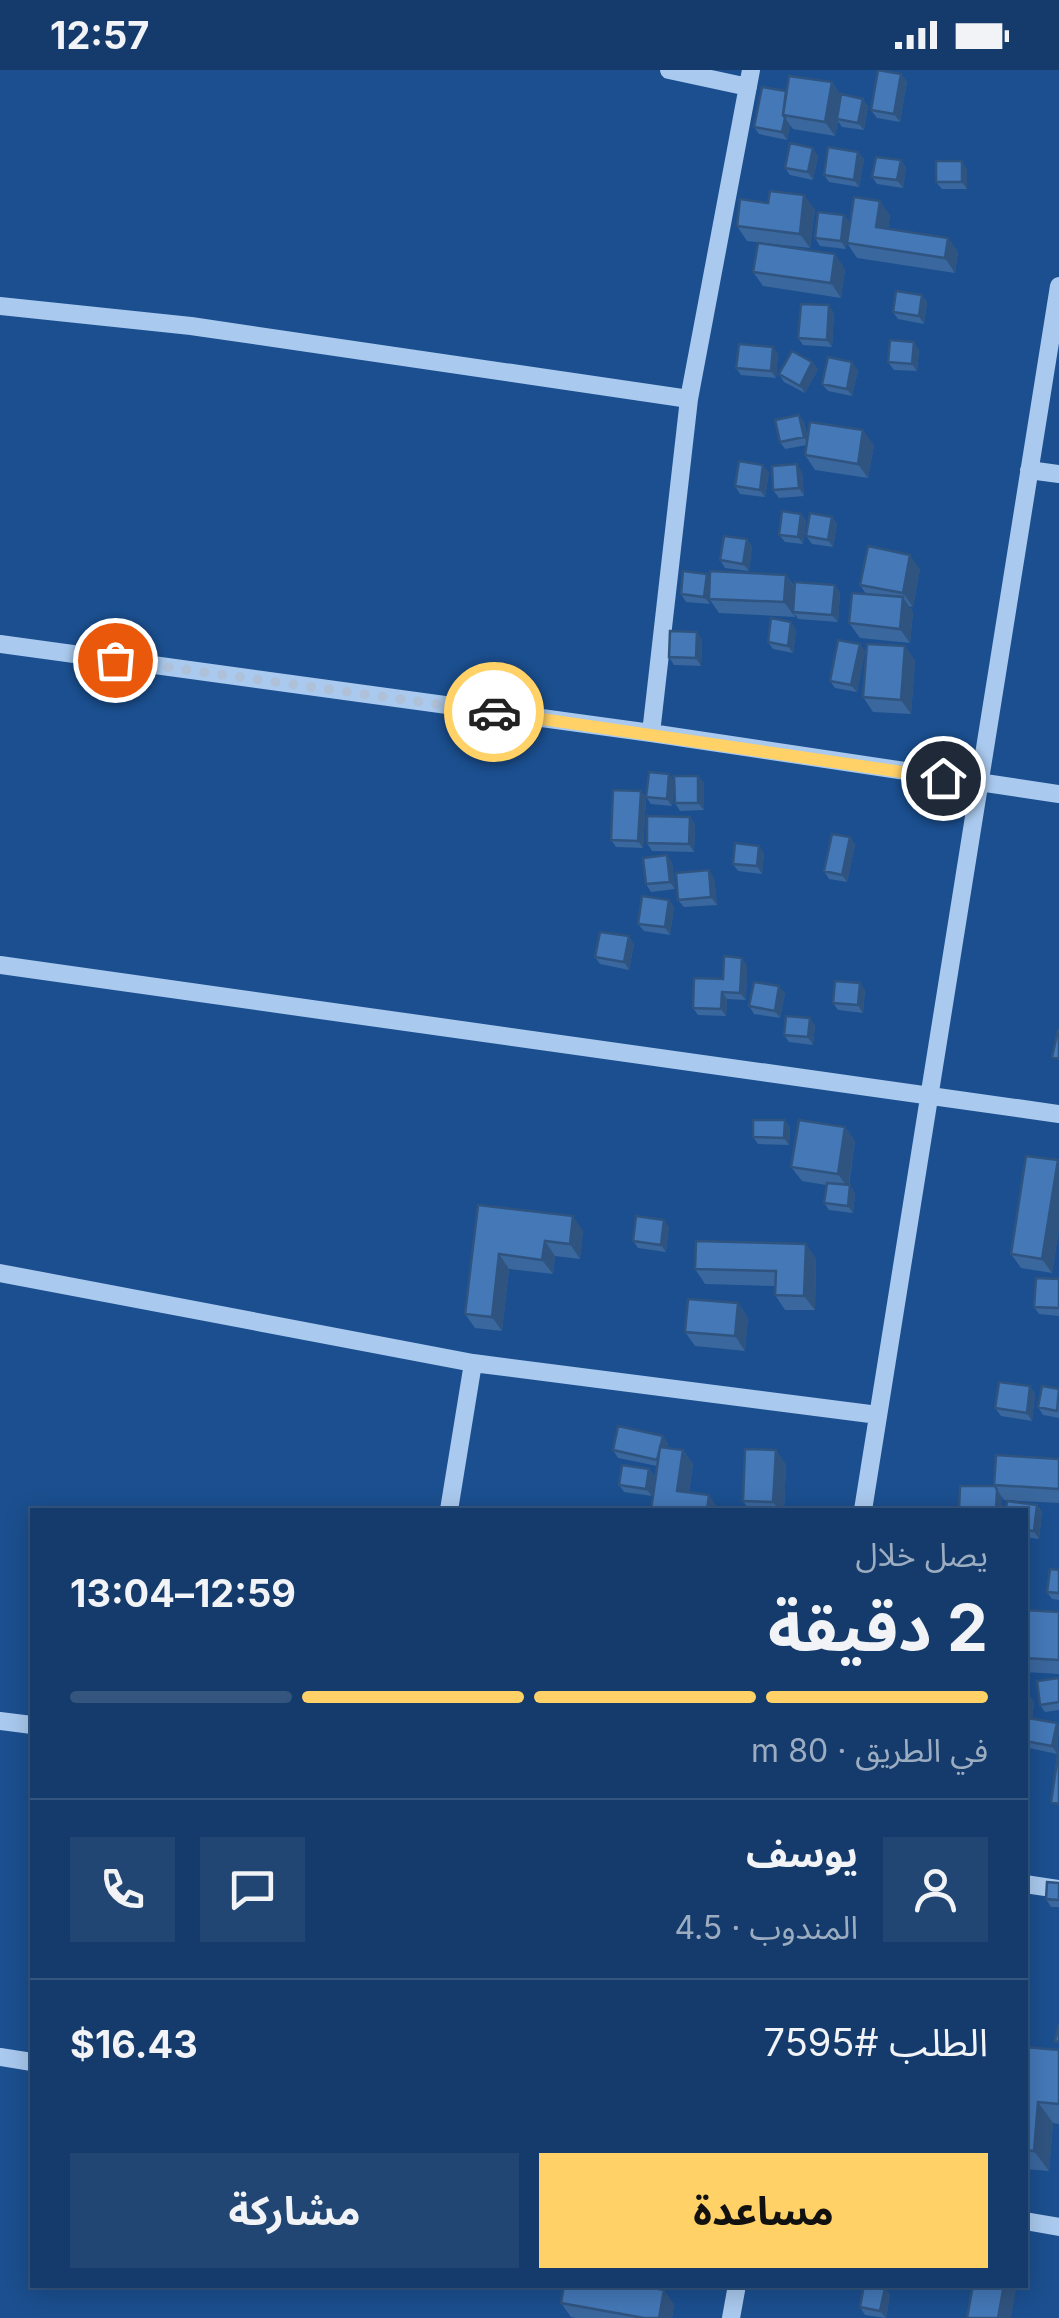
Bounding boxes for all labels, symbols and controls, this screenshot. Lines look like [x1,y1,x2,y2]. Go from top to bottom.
text: 12:57 [50,12,149,58]
pin [73,618,158,703]
icon: bag [88,633,143,688]
courier [444,662,544,762]
icon: car [467,685,522,740]
pin [901,736,986,821]
icon: home [916,751,971,806]
text: يصل خلال [855,1535,988,1574]
text: 12:59–13:04 [70,1570,296,1616]
text: 2 دقيقة [768,1588,988,1667]
text: في الطريق · 80 m [751,1731,988,1770]
text: يوسف [746,1830,858,1876]
button: phone [70,1837,175,1942]
button: chat [200,1837,305,1942]
button: person [883,1837,988,1942]
text: المندوب · 4.5 [674,1908,858,1947]
text: الطلب #7595 [764,2019,988,2065]
text: $16.43 [70,2021,198,2067]
button: مشاركة [70,2153,519,2268]
button: مساعدة [539,2153,988,2268]

